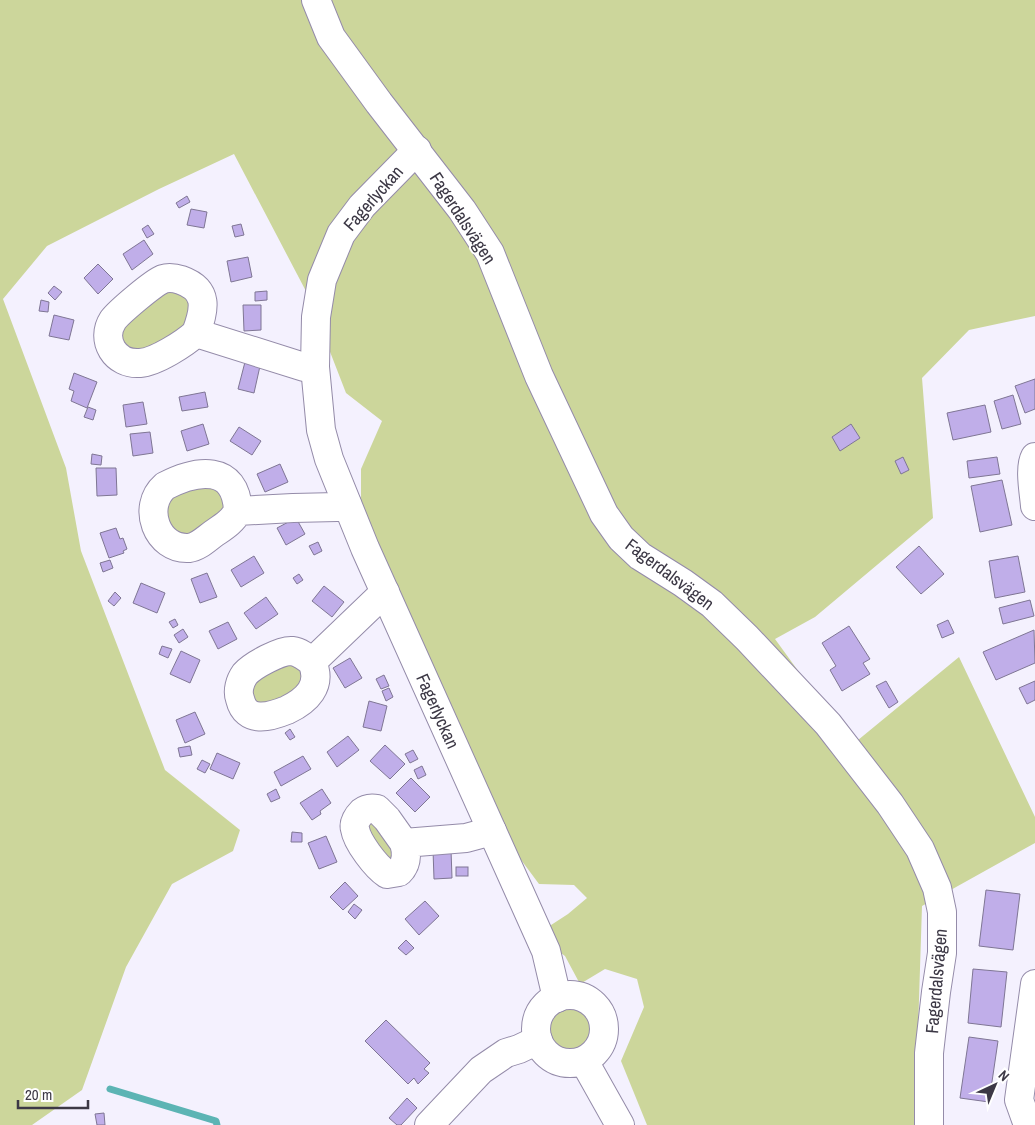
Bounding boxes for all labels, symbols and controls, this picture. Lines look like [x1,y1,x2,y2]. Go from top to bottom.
street label: Fagerlyckan [337,160,409,236]
street label: Fagerdalsvägen [424,167,502,269]
street label: Fagerdalsvägen [620,532,720,616]
street label: Fagerlyckan [410,670,466,752]
street label: Fagerdalsvägen [919,928,953,1034]
north arrow [970,1060,1020,1110]
text: N [995,1066,1013,1085]
scale bar [18,1078,88,1110]
text: 20 m [25,1084,52,1105]

